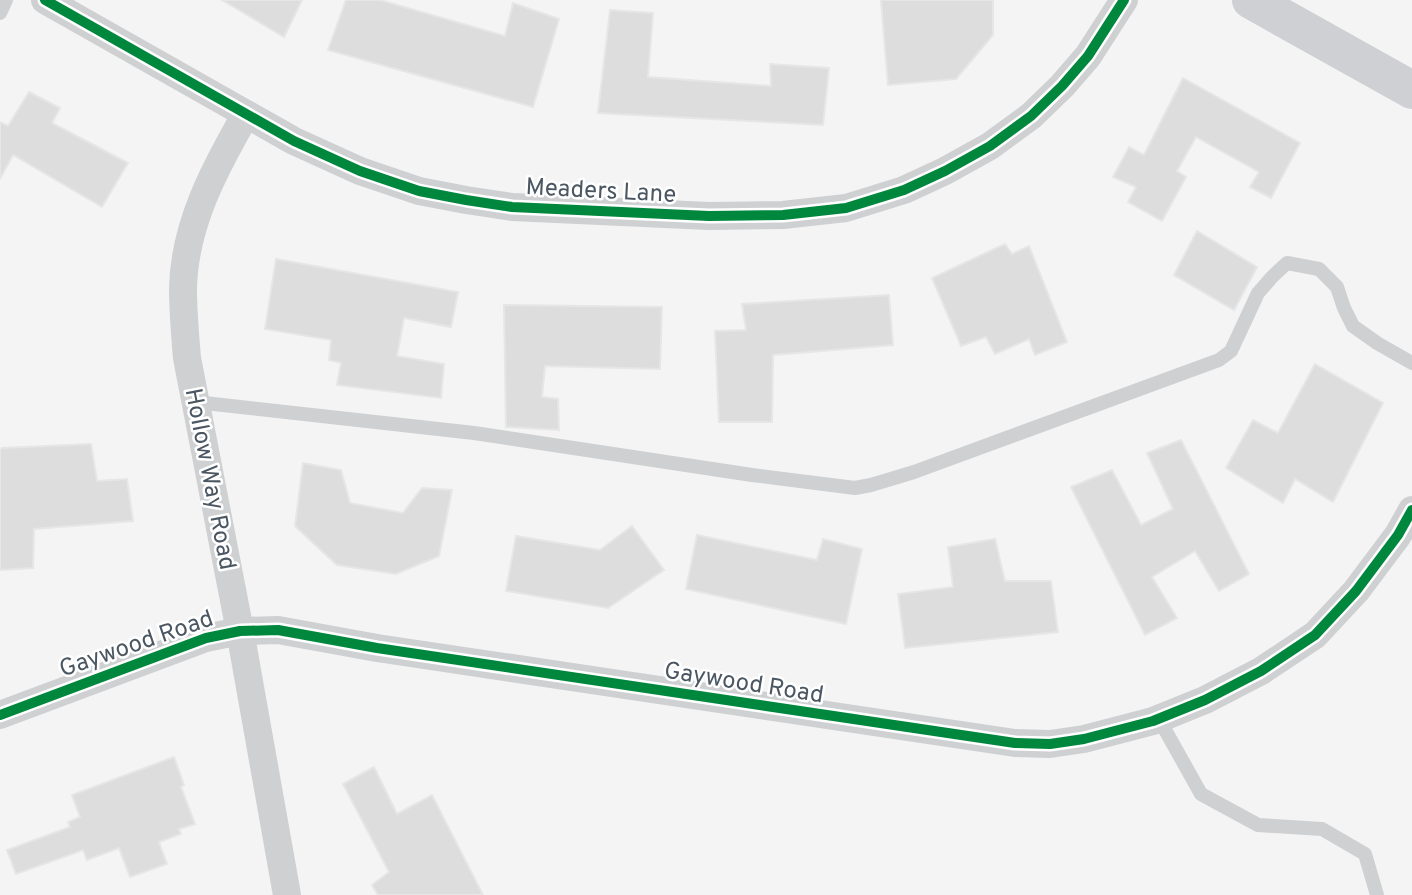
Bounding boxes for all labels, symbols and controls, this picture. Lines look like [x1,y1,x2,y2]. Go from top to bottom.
street label: Meaders Lane [525,173,677,211]
street label: Hollow Way Road [177,386,241,573]
street label: Gaywood Road [56,605,218,685]
street label: Gaywood Road [662,657,826,711]

